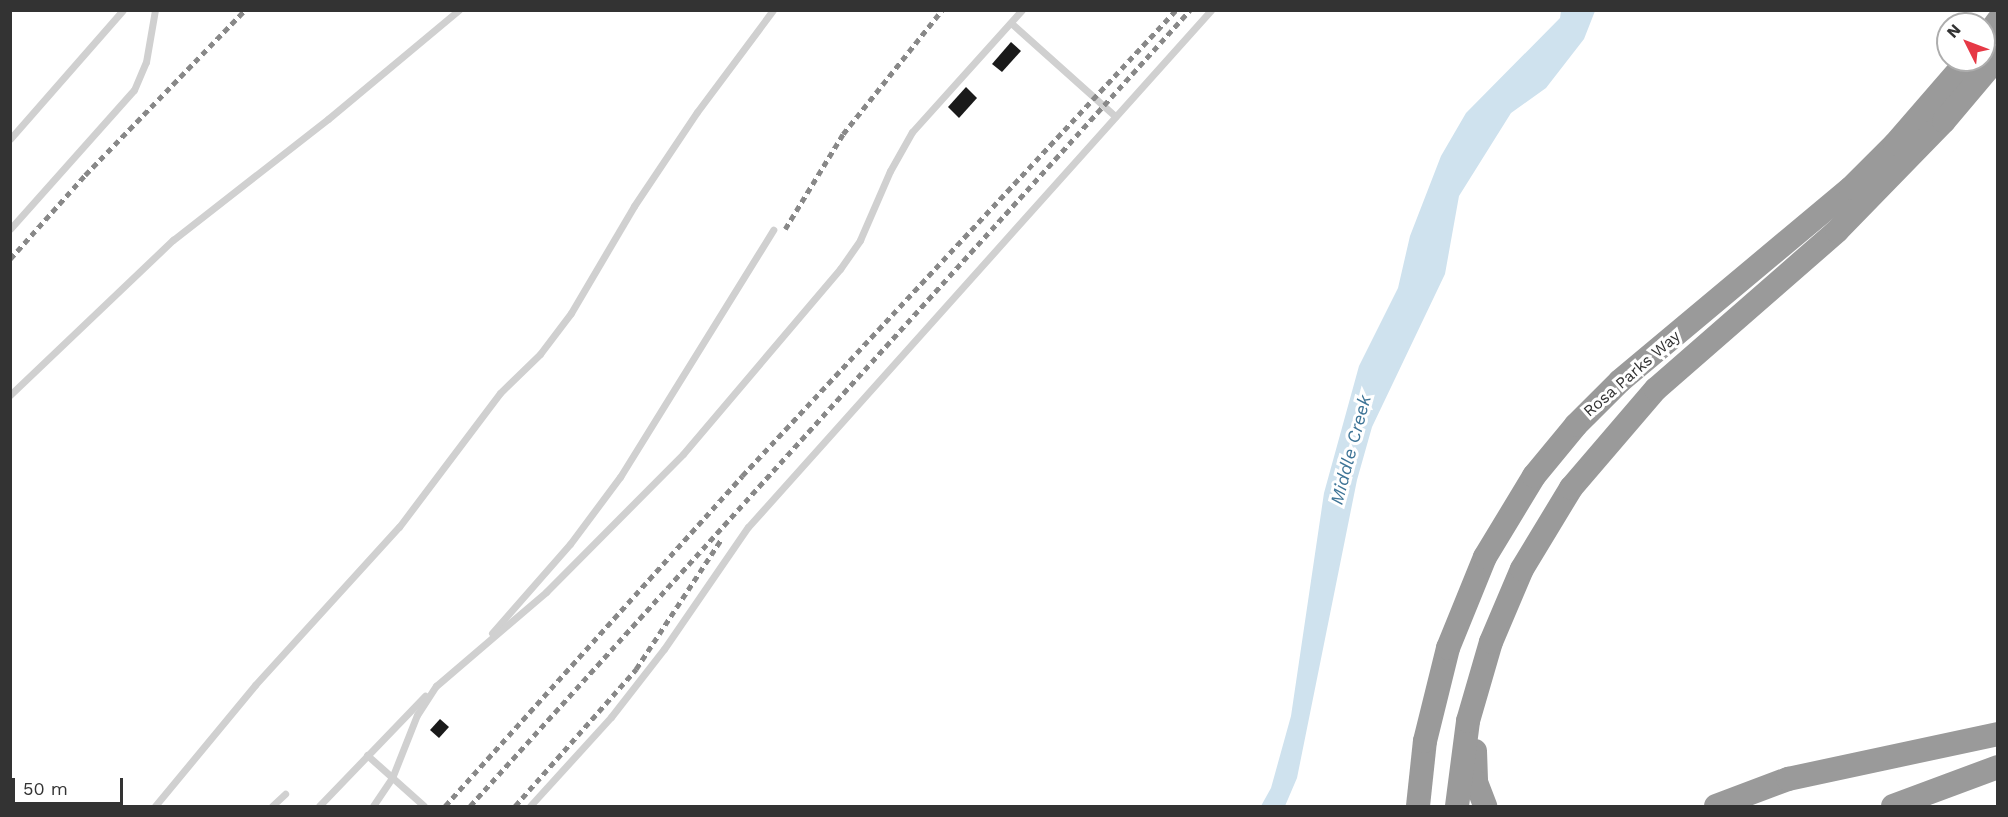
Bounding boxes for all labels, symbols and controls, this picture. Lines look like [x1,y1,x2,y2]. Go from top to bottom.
north arrow [1936,12,1996,72]
text: N [1943,20,1965,42]
street label: Rosa Parks Way [1579,327,1685,421]
water label: Middle Creek [1326,393,1376,507]
scale bar [15,766,126,804]
text: 50 m [23,778,68,799]

